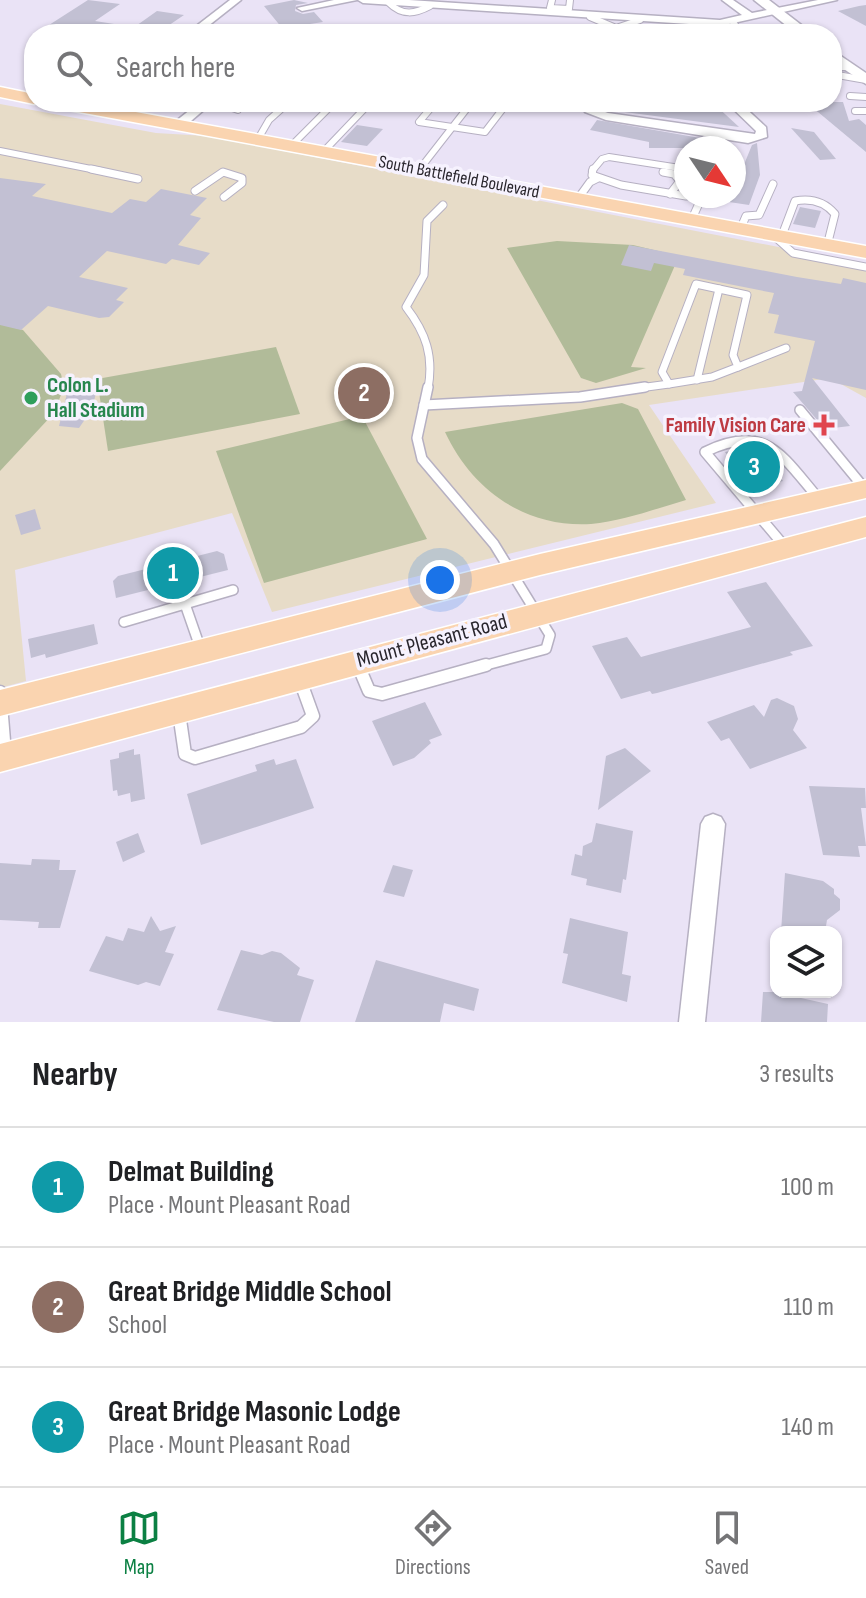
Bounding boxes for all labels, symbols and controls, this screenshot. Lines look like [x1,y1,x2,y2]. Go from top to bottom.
search box [24,24,842,112]
icon: search [52,46,96,90]
text: Search here [116,50,235,86]
north arrow [674,136,746,208]
street label: South Battlefield Boulevard [377,151,541,203]
pin: 2 [338,363,390,423]
place label: Colon L. Hall Stadium [47,372,145,424]
marker: Colon L. Hall Stadium [22,389,40,407]
place label: Family Vision Care [665,412,806,439]
marker: Family Vision Care [813,414,835,436]
pin: 3 [728,437,780,497]
pin: 1 [147,543,199,603]
your location [420,560,460,600]
street label: Mount Pleasant Road [354,608,510,674]
map controls [770,926,842,998]
button: layers [770,926,842,998]
text: Nearby [32,1054,118,1095]
text: 3 results [759,1059,834,1090]
text: Delmat Building [108,1154,274,1190]
text: 1 [53,1172,63,1203]
text: 100 m [781,1172,834,1203]
text: Place · Mount Pleasant Road [108,1190,351,1221]
text: Great Bridge Middle School [108,1274,392,1310]
text: 2 [52,1292,64,1323]
text: 110 m [783,1292,834,1323]
text: School [108,1310,167,1341]
text: Great Bridge Masonic Lodge [108,1394,401,1430]
text: 3 [52,1412,64,1443]
text: 140 m [782,1412,834,1443]
text: Place · Mount Pleasant Road [108,1430,351,1461]
tab: Map [117,1506,161,1581]
tab: Directions [395,1506,471,1581]
tab: Saved [705,1506,749,1581]

